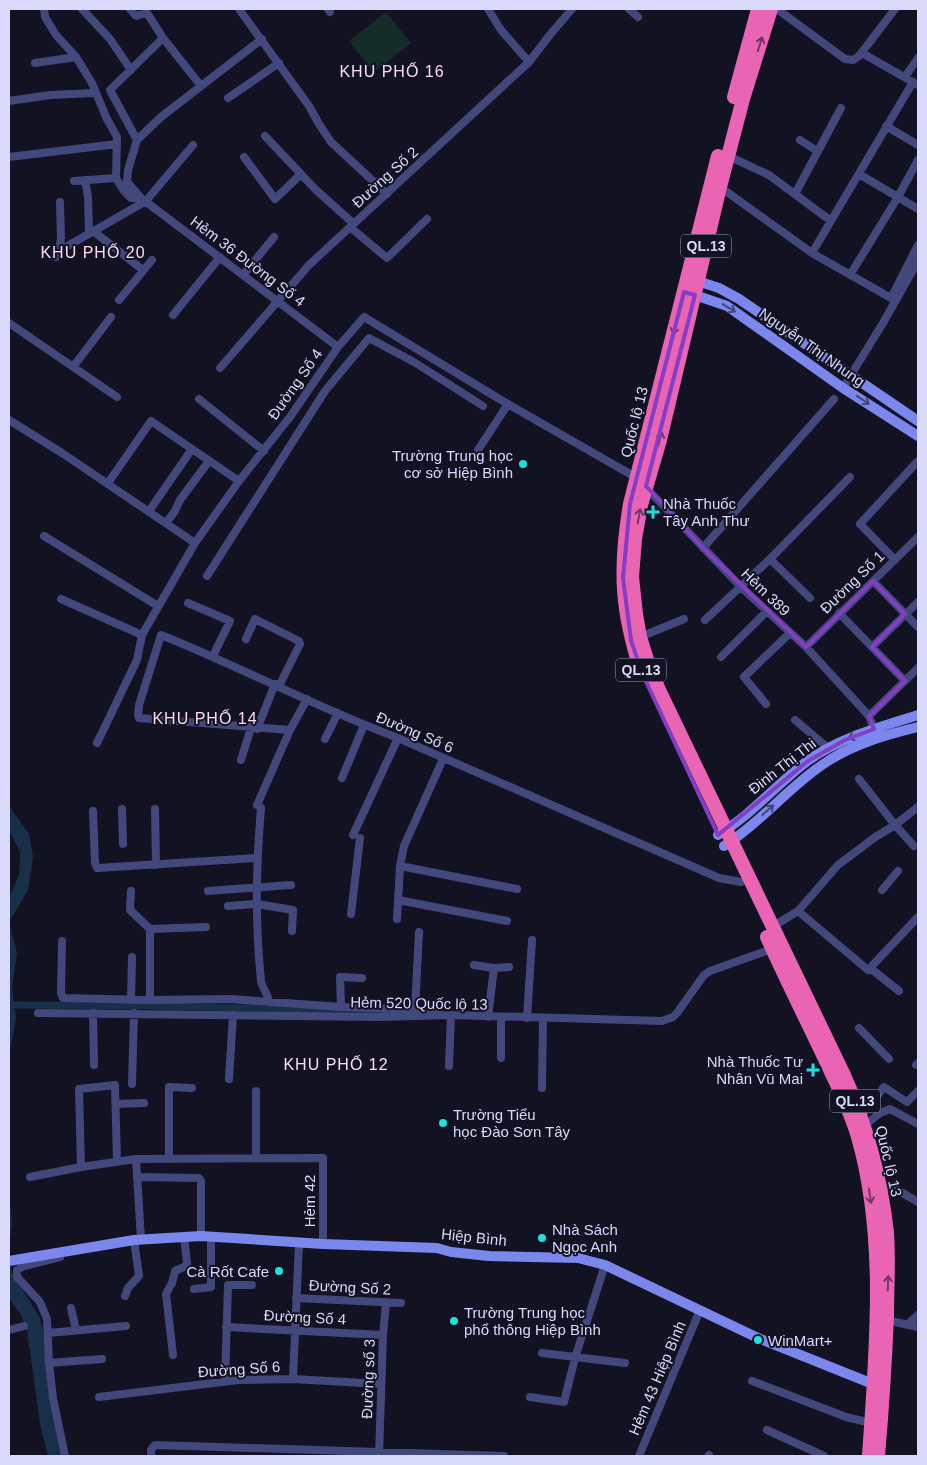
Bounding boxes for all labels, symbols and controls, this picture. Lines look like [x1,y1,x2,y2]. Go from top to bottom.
one-way arrow [755,36,765,52]
district label: KHU PHỐ 16 [339,61,445,80]
street label: Đường Số 2 [349,143,421,211]
street label: Hẻm 36 Đường Số 4 [187,212,309,310]
road number: QL.13 [681,235,731,258]
district label: KHU PHỐ 20 [40,242,146,261]
one-way arrow [722,303,736,313]
street label: Nguyễn Thị Nhung [756,304,868,390]
one-way arrow [670,318,679,334]
street label: Đường Số 4 [264,345,326,423]
street label: Quốc lộ 13 [617,385,651,459]
one-way arrow [855,396,869,406]
one-way arrow [656,431,665,447]
place label: Trường Trung học cơ sở Hiệp Bình [392,447,513,481]
marker: Trường Trung học cơ sở Hiệp Bình [517,458,529,470]
place label: Nhà Thuốc Tây Anh Thư [663,495,749,529]
marker: Nhà Thuốc Tây Anh Thư [647,506,659,518]
one-way arrow [635,508,645,524]
street label: Đường Số 1 [816,547,888,617]
street label: Hẻm 389 [738,565,794,619]
road number: QL.13 [616,658,666,682]
district label: KHU PHỐ 14 [152,708,258,727]
street label: Đường Số 6 [374,708,456,756]
one-way arrow [848,732,864,741]
street label: Đinh Thị Thi [745,735,819,797]
one-way arrow [762,804,775,815]
street label: Hẻm 520 Quốc lộ 13 [350,993,488,1013]
place label: Nhà Thuốc Tư Nhân Vū Mai [707,1053,803,1087]
district label: KHU PHỐ 12 [283,1054,389,1073]
marker: Nhà Thuốc Tư Nhân Vū Mai [807,1064,819,1076]
road number: QL.13 [830,1090,880,1112]
place label: Trường Tiểu học Đào Sơn Tây [453,1106,571,1140]
marker: Trường Tiểu học Đào Sơn Tây [437,1117,449,1129]
street label: Quốc lộ 13 [873,1124,905,1198]
street label: Hẻm 42 [301,1175,318,1227]
one-way arrow [866,1188,876,1204]
place label: Nhà Sách Ngọc Anh [552,1221,618,1255]
street label: Hiệp Bình [440,1225,508,1249]
marker: Nhà Sách Ngọc Anh [536,1232,548,1244]
place label: Cà Rốt Cafe [186,1263,269,1280]
marker: Cà Rốt Cafe [273,1265,285,1277]
one-way arrow [883,1275,892,1291]
street label: Đường Số 2 [308,1276,392,1298]
place label: Trường Trung học phổ thông Hiệp Bình [464,1304,601,1338]
street label: Đường Số 4 [263,1306,347,1328]
marker: Trường Trung học phổ thông Hiệp Bình [448,1315,460,1327]
street label: Hẻm 43 Hiệp Bình [625,1318,689,1438]
place label: WinMart+ [768,1332,833,1349]
marker: WinMart+ [752,1334,764,1346]
street label: Đường số 3 [358,1339,378,1419]
street label: Đường Số 6 [197,1358,281,1380]

